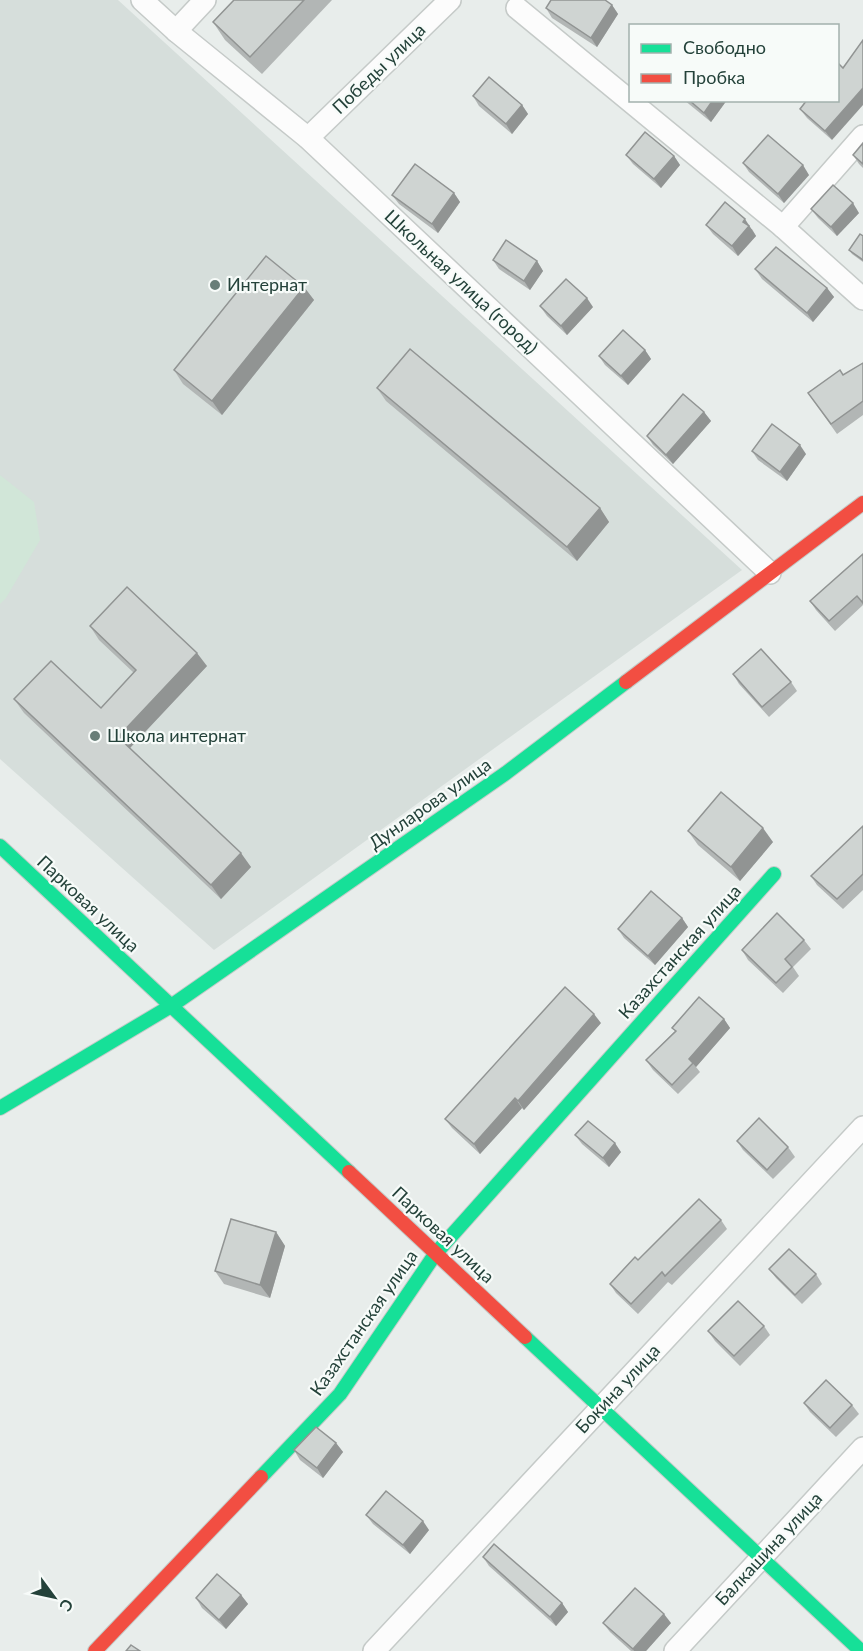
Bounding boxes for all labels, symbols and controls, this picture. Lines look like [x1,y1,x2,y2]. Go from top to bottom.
street label: Победы улица [327,18,429,118]
legend [629,24,839,102]
text: Свободно [683,36,766,58]
text: Пробка [683,66,745,88]
street label: Школьная улица (город) [381,205,543,358]
place label: Интернат [227,273,307,295]
marker: Интернат [208,278,222,292]
place label: Школа интернат [107,724,246,746]
marker: Школа интернат [88,729,102,743]
street label: Дунларова улица [364,753,495,854]
street label: Парковая улица [33,850,144,956]
street label: Казахстанская улица [613,880,745,1023]
street label: Парковая улица [388,1181,499,1287]
street label: Казахстанская улица [305,1245,422,1399]
street label: Бокина улица [570,1339,664,1437]
street label: Балкашина улица [710,1487,826,1610]
north arrow [24,1567,84,1627]
text: С [56,1596,78,1615]

